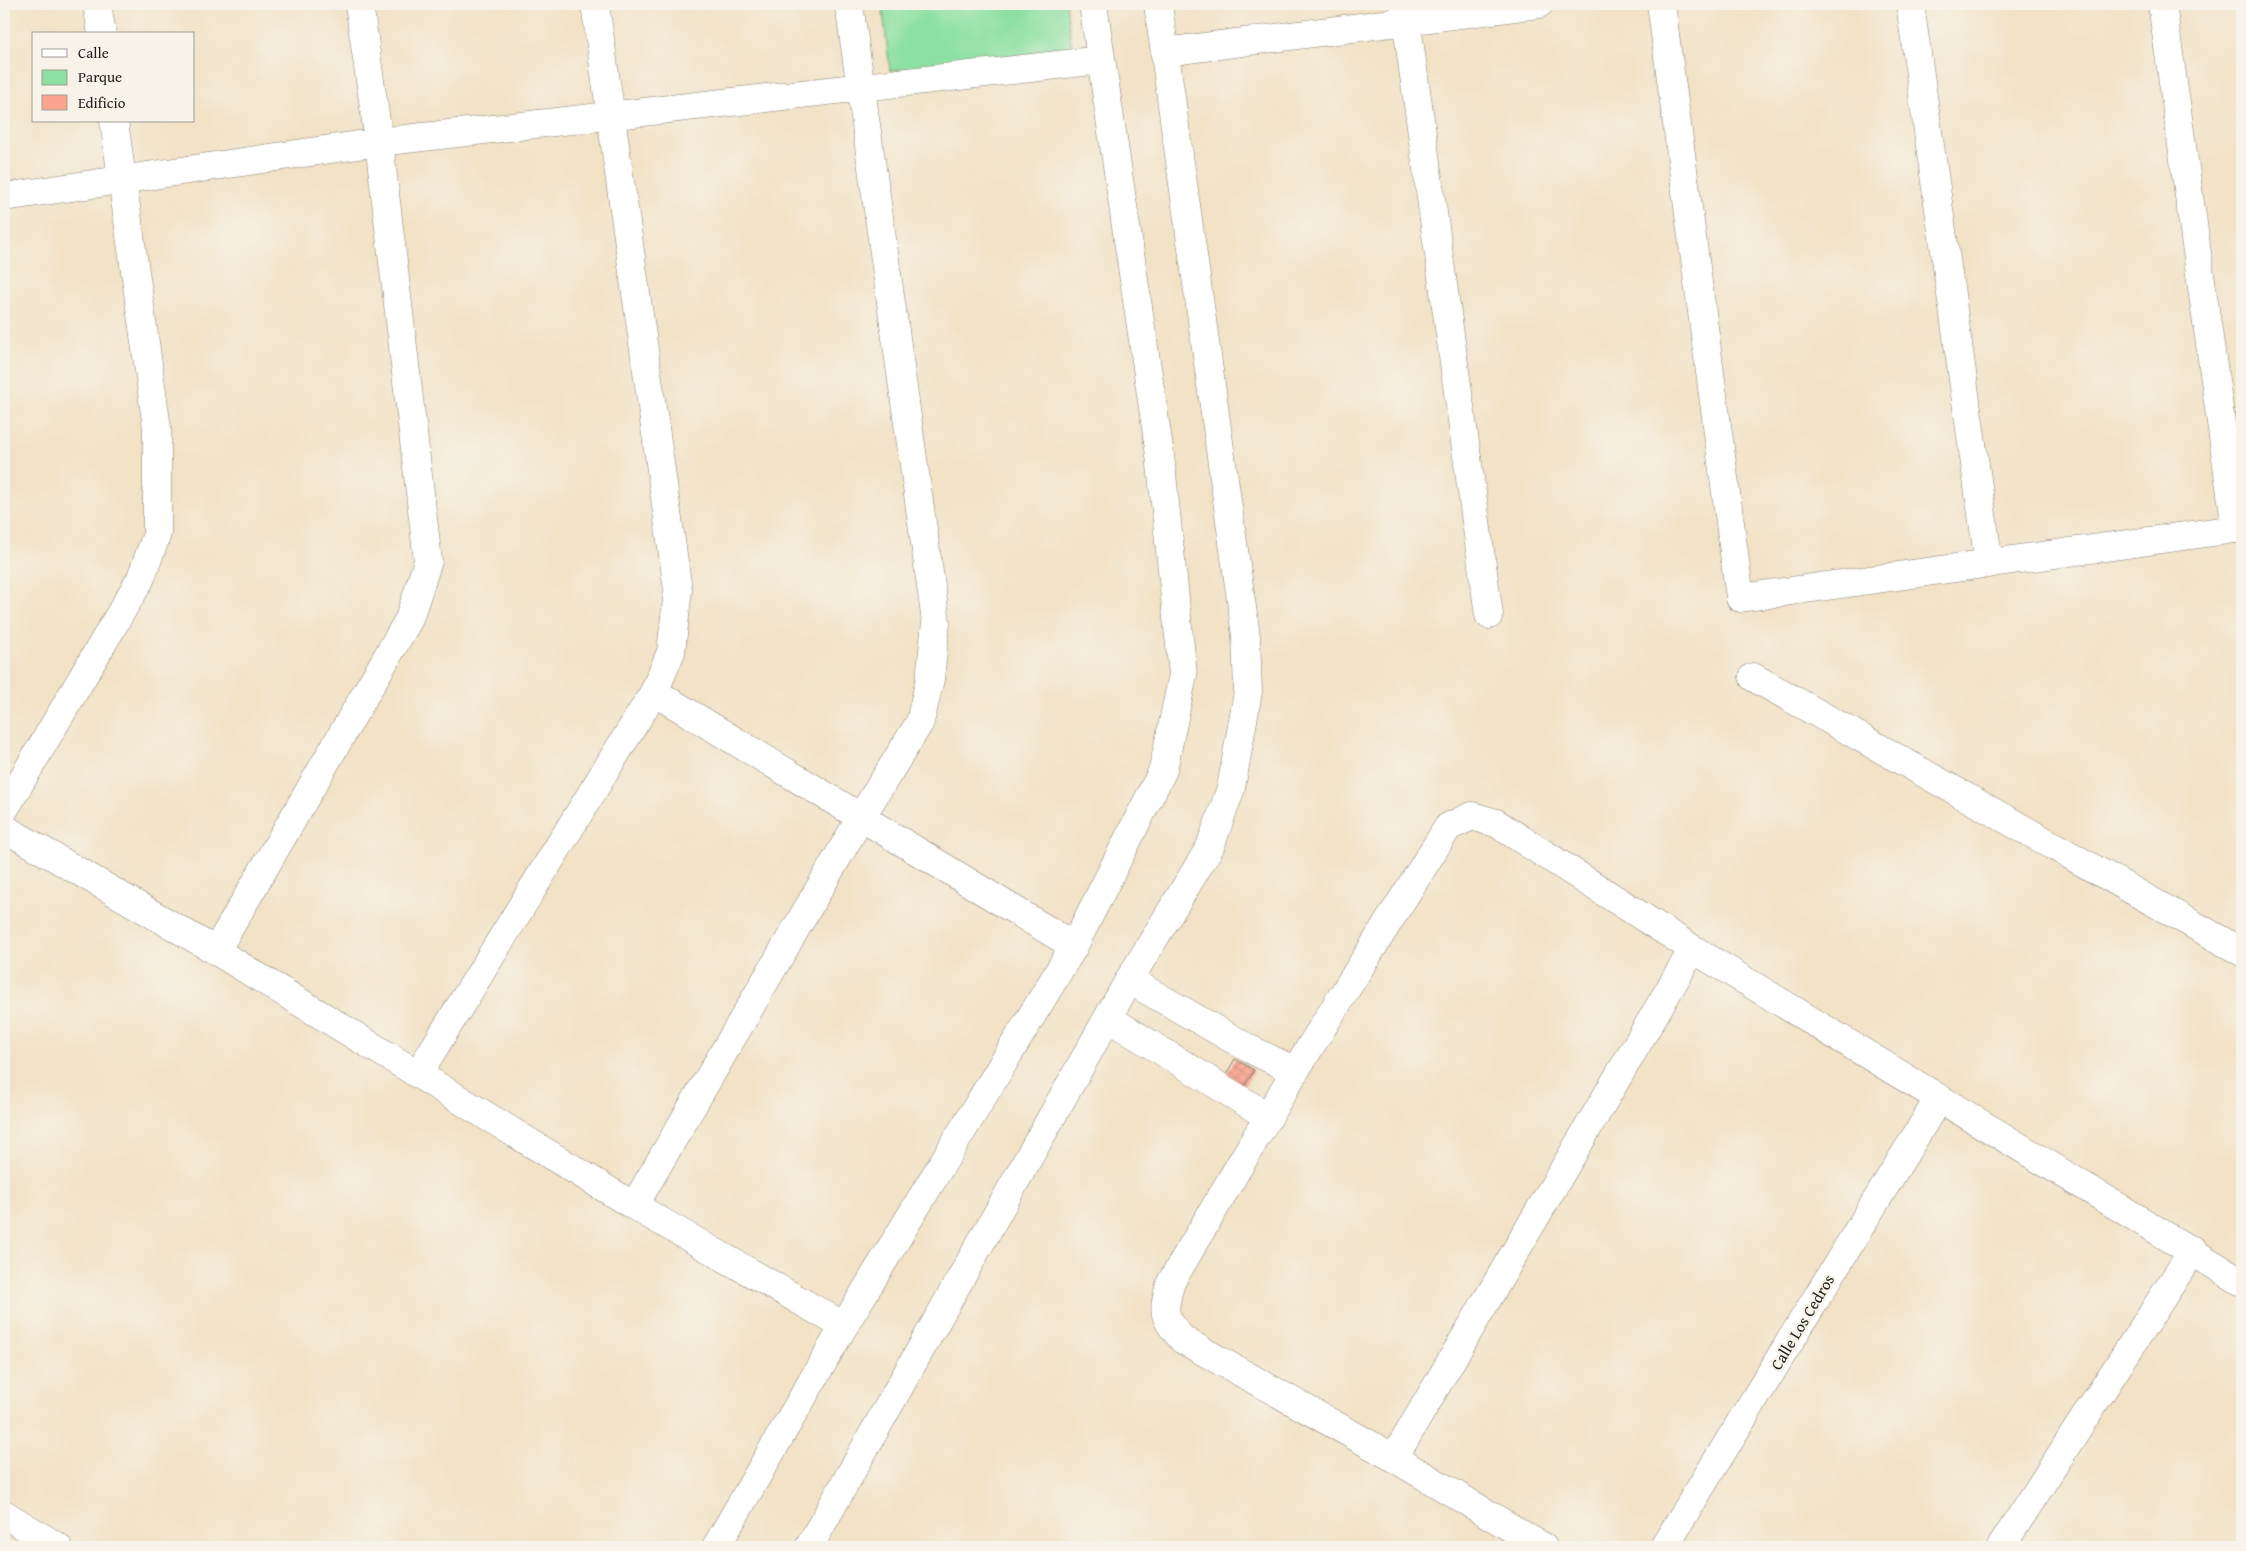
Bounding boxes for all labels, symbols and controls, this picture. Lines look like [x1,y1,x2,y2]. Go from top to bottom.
legend [32,32,195,122]
text: Calle [78,42,109,63]
text: Parque [78,66,122,87]
text: Edificio [78,92,126,113]
street label: Calle Los Cedros [1764,1270,1840,1374]

